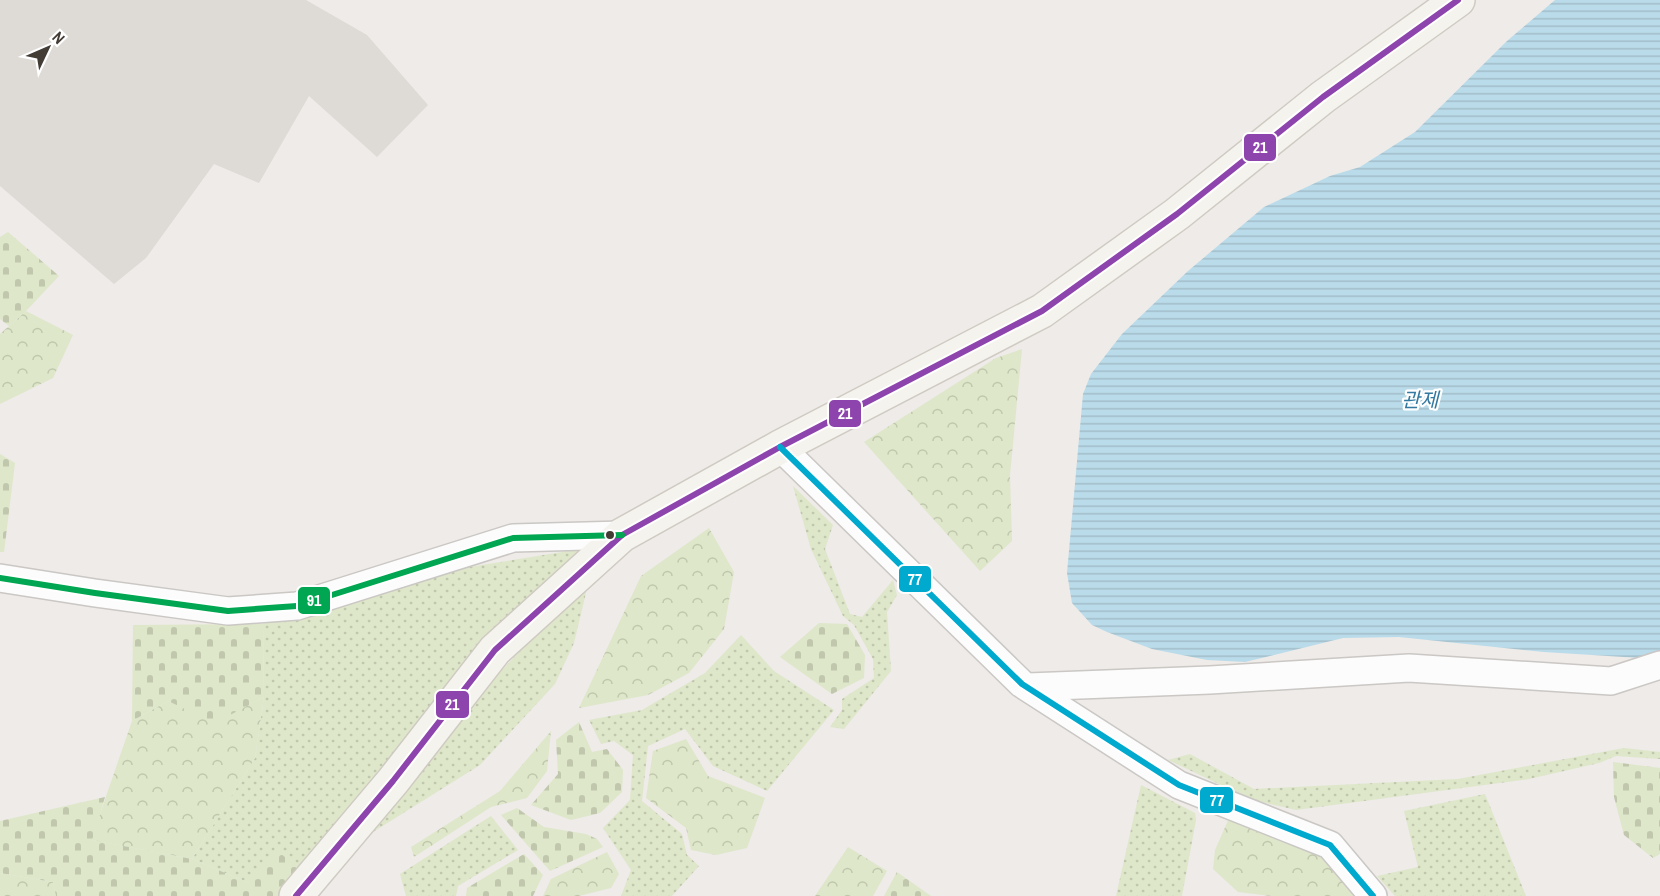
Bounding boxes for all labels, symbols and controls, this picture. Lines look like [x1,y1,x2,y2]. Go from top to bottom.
north arrow [18,18,78,78]
text: N [48,27,70,49]
line badge: 21 [1243,133,1277,162]
text: 21 [1253,136,1268,158]
water label: 관제 [1402,386,1441,413]
line badge: 21 [828,399,862,428]
text: 21 [838,402,853,424]
unlabelled marker [604,529,616,541]
line badge: 77 [898,565,932,593]
text: 77 [908,568,922,590]
line badge: 91 [297,586,331,615]
text: 91 [307,589,322,611]
line badge: 21 [435,690,470,719]
text: 21 [445,693,460,715]
line badge: 77 [1199,786,1234,814]
text: 77 [1210,789,1224,811]

